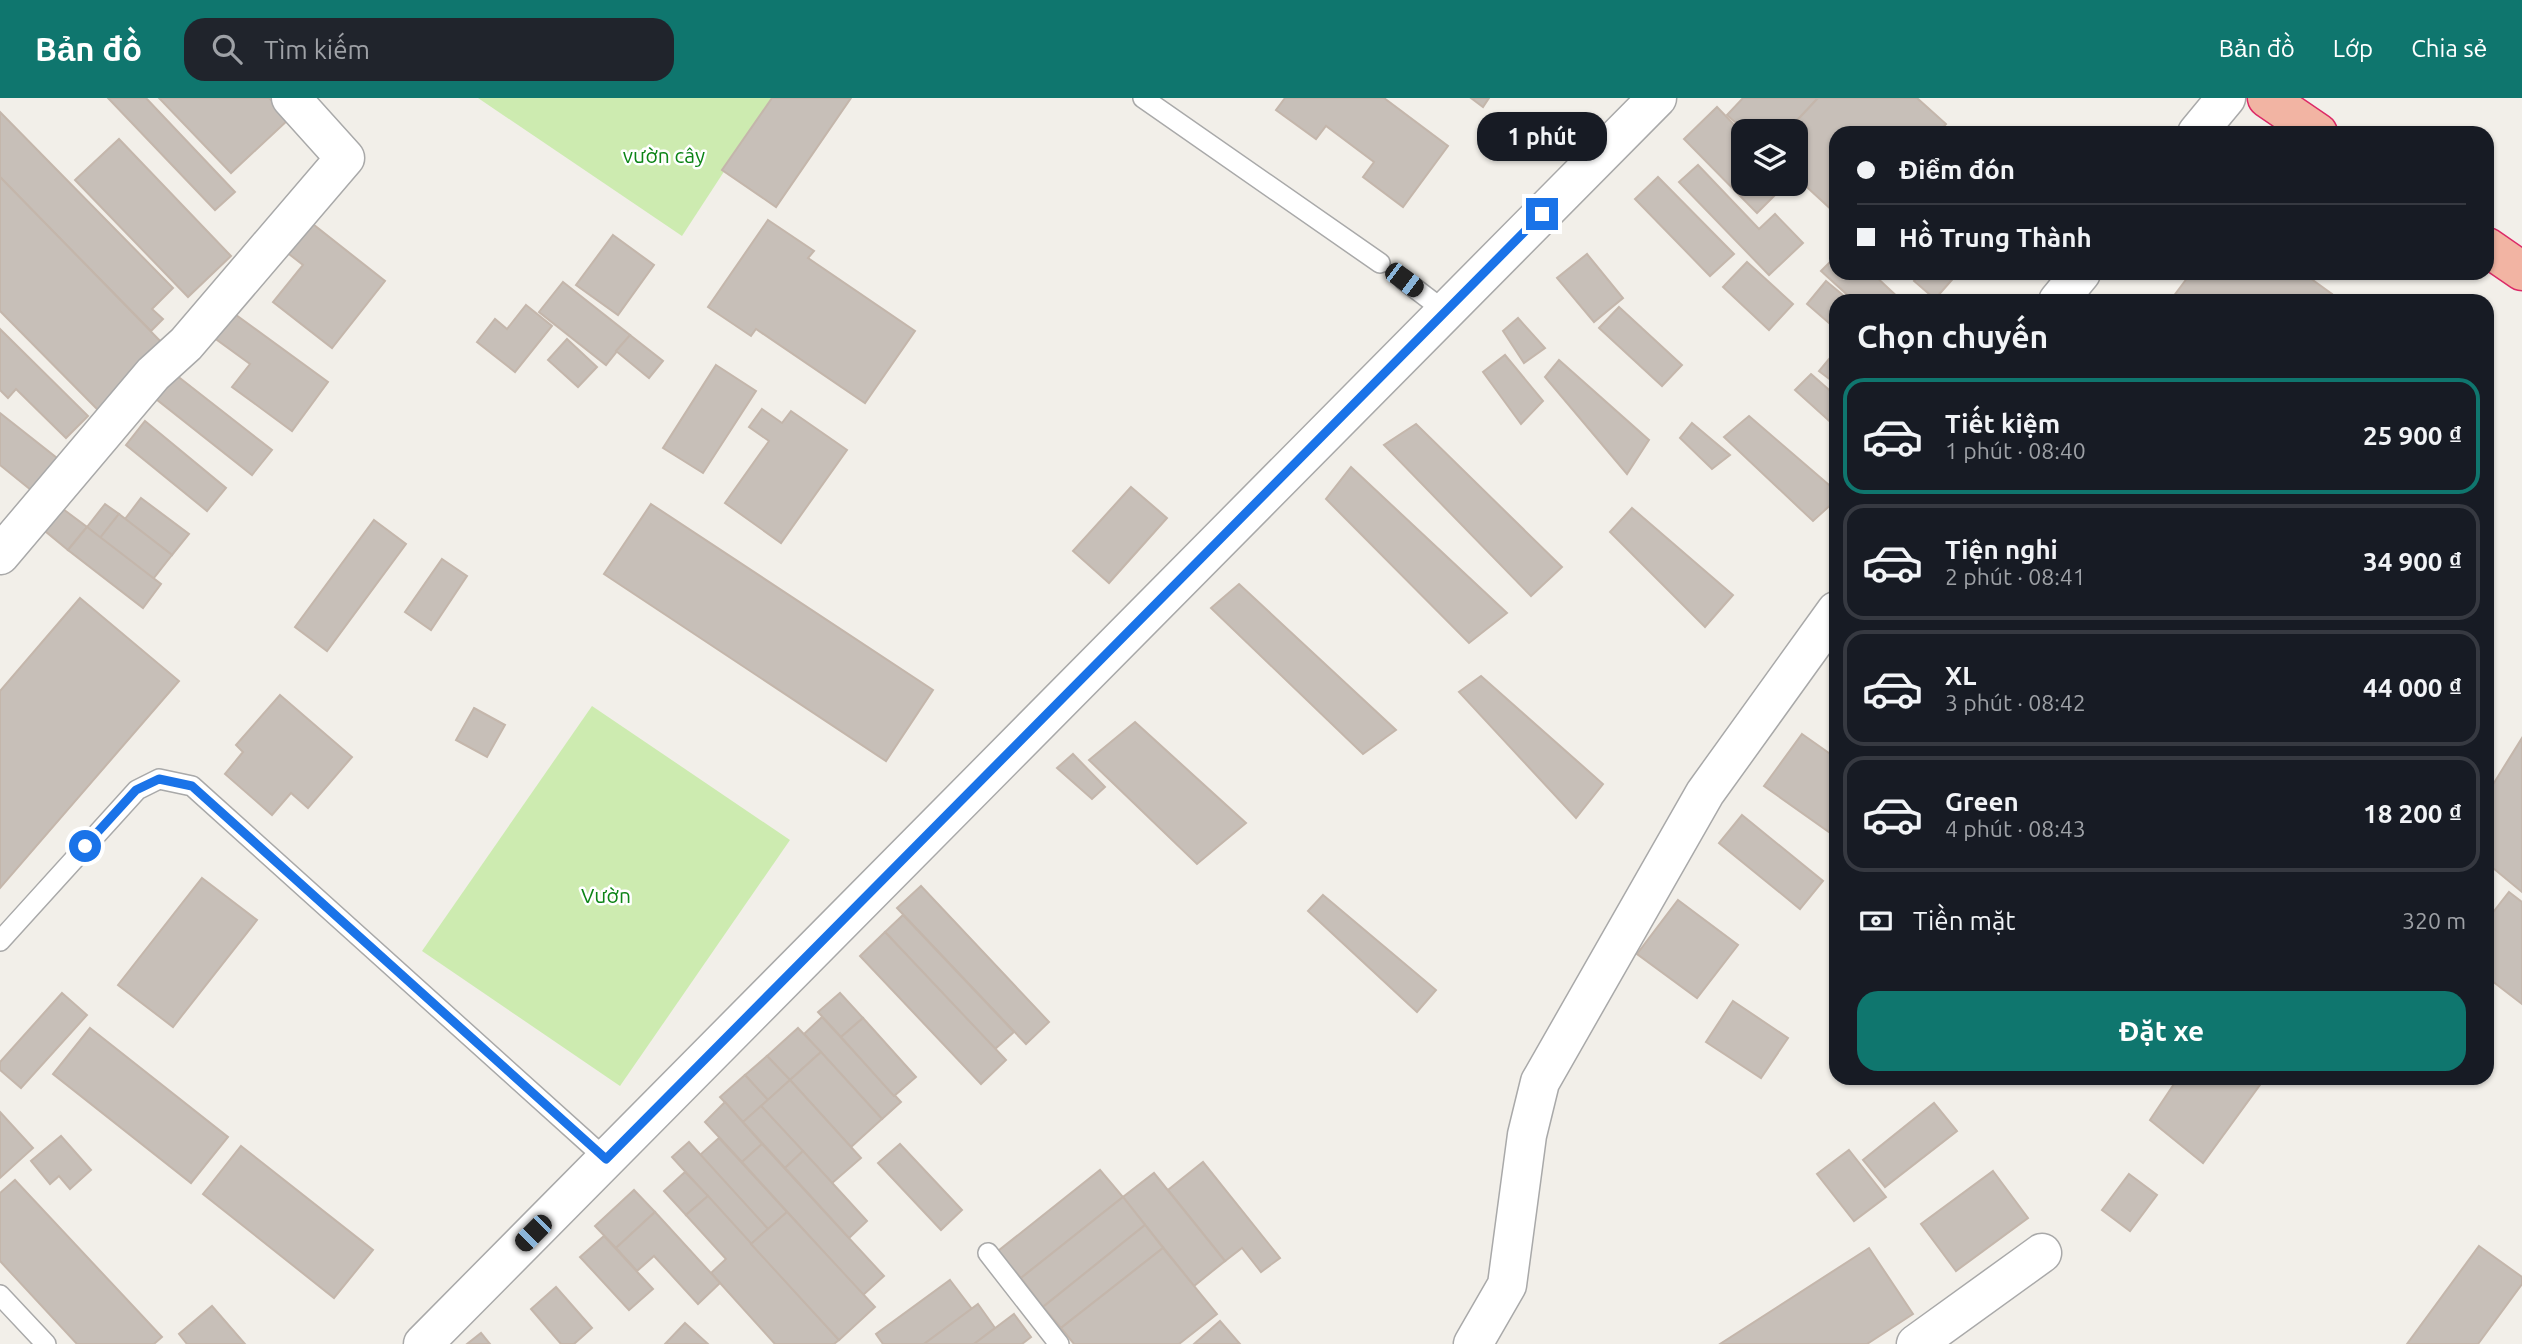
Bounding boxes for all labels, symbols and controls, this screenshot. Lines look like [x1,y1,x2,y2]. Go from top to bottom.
search box [184,18,674,81]
text: Bản đồ [35,30,142,67]
icon: search [208,30,246,68]
text: Tìm kiếm [264,35,370,64]
text: Bản đồ [2219,35,2295,62]
text: Lớp [2333,35,2373,62]
text: Chia sẻ [2411,35,2487,62]
callout: 1 phút [1477,113,1607,162]
map controls [1731,119,1808,196]
button: layers [1731,119,1808,196]
text: 1 phút [1507,124,1577,149]
park label: vườn cây [623,143,705,167]
text: Điểm đón [1899,155,2015,184]
route end [1526,198,1558,230]
text: Hồ Trung Thành [1899,223,2092,252]
car [1381,259,1428,301]
text: Chọn chuyến [1857,318,2048,354]
icon: car [1861,405,1924,468]
text: Tiết kiệm [1945,409,2060,438]
text: 25 900 ₫ [2363,421,2462,450]
text: 1 phút · 08:40 [1945,438,2086,463]
icon: car [1861,531,1924,594]
text: Tiện nghi [1945,535,2058,564]
text: 34 900 ₫ [2363,547,2462,576]
text: 2 phút · 08:41 [1945,564,2086,589]
icon: car [1861,657,1924,720]
text: XL [1945,661,1976,690]
text: 44 000 ₫ [2363,673,2462,702]
text: 3 phút · 08:42 [1945,690,2086,715]
icon: car [1861,783,1924,846]
text: Green [1945,787,2019,816]
text: 18 200 ₫ [2363,799,2462,828]
text: 4 phút · 08:43 [1945,816,2086,841]
route start [69,830,101,862]
park label: Vườn [581,883,631,907]
icon: cash [1857,902,1895,940]
text: Tiền mặt [1913,906,2016,935]
text: 320 m [2402,908,2466,933]
button: Đặt xe [1857,991,2466,1071]
car [511,1211,556,1255]

